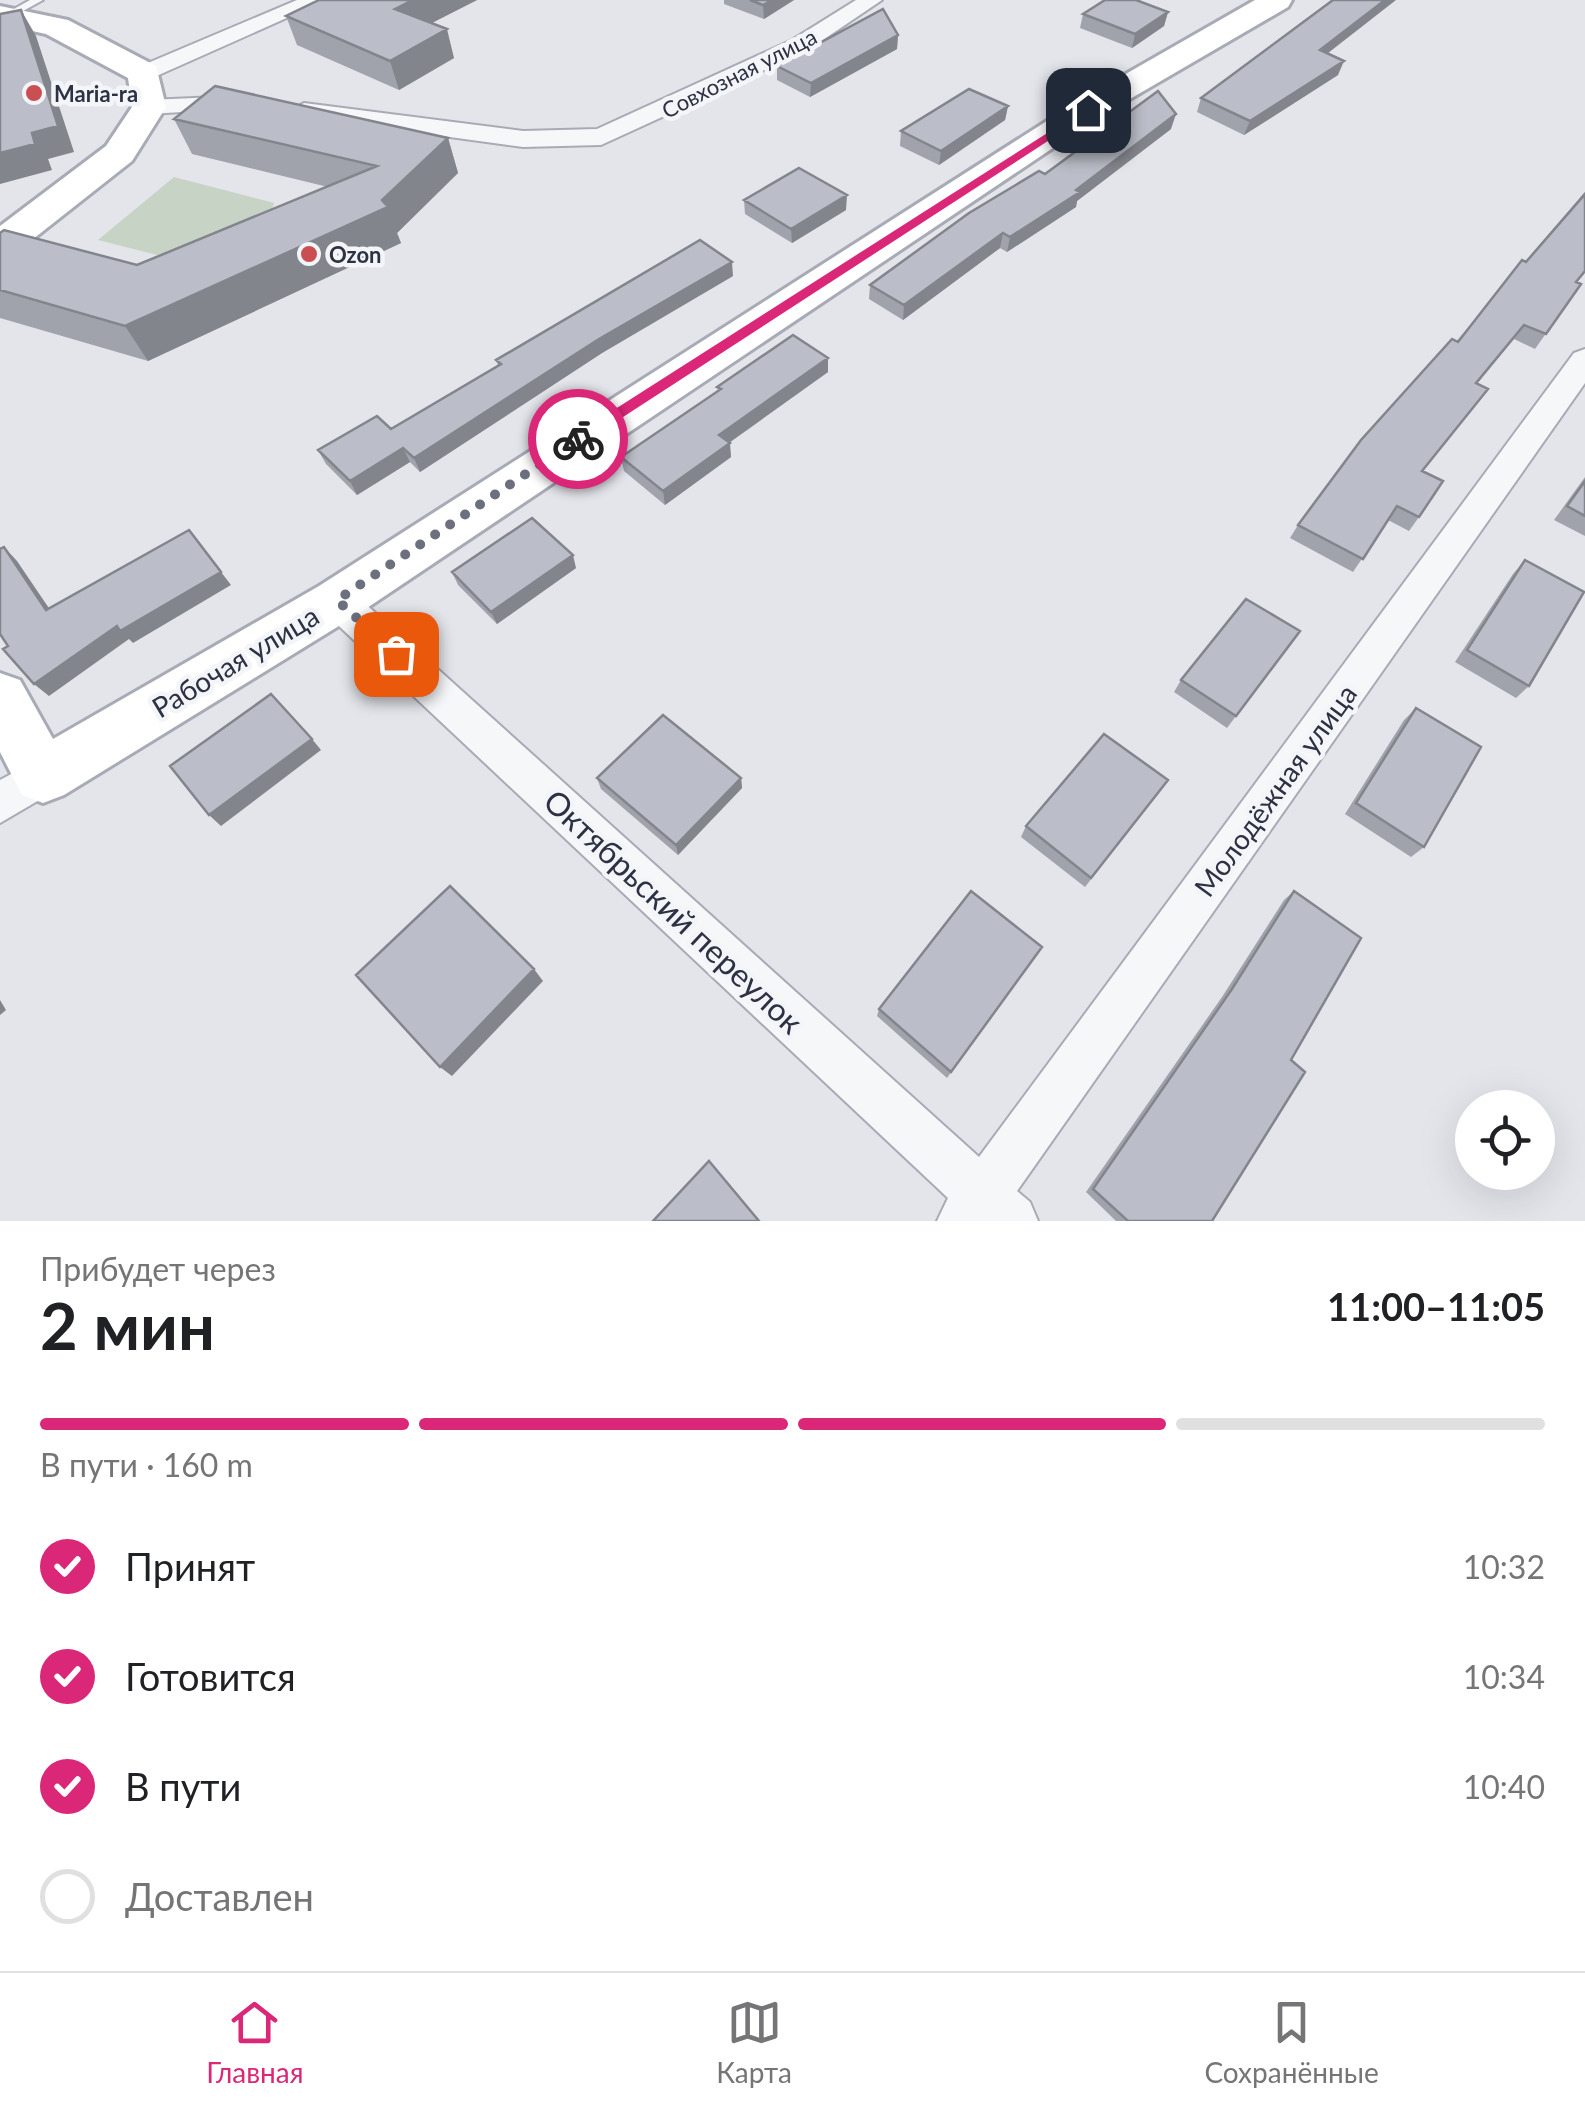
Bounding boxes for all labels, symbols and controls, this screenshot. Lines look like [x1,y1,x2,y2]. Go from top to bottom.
street label: Совхозная улица [657,22,821,124]
pin [1046,68,1131,153]
place label: Maria-ra [54,80,138,107]
marker: Maria-ra [23,82,45,104]
icon: home [1061,83,1116,138]
place label: Ozon [329,241,382,268]
marker: Ozon [298,243,320,265]
courier [528,389,628,489]
icon: bike [551,412,606,467]
street label: Рабочая улица [146,598,324,724]
pin [354,612,439,697]
icon: bag [369,627,424,682]
street label: Молодёжная улица [1187,677,1363,903]
street label: Октябрьский переулок [536,781,812,1041]
map controls [1455,1090,1555,1190]
button: locate [1455,1090,1555,1190]
text: Прибудет через [40,1249,276,1288]
text: 11:00–11:05 [1327,1283,1545,1329]
text: 2 мин [40,1286,215,1364]
text: В пути · 160 m [40,1445,253,1484]
icon: check [40,1539,95,1594]
text: Принят [125,1543,255,1589]
text: 10:32 [1463,1547,1545,1586]
icon: check [40,1649,95,1704]
text: Готовится [125,1653,296,1699]
text: 10:34 [1463,1657,1545,1696]
icon: check [40,1759,95,1814]
text: В пути [125,1763,241,1809]
text: 10:40 [1463,1767,1545,1806]
text: Доставлен [125,1873,314,1919]
tab: Главная [206,1995,304,2089]
tab: Карта [716,1995,792,2089]
tab: Сохранённые [1204,1995,1379,2089]

